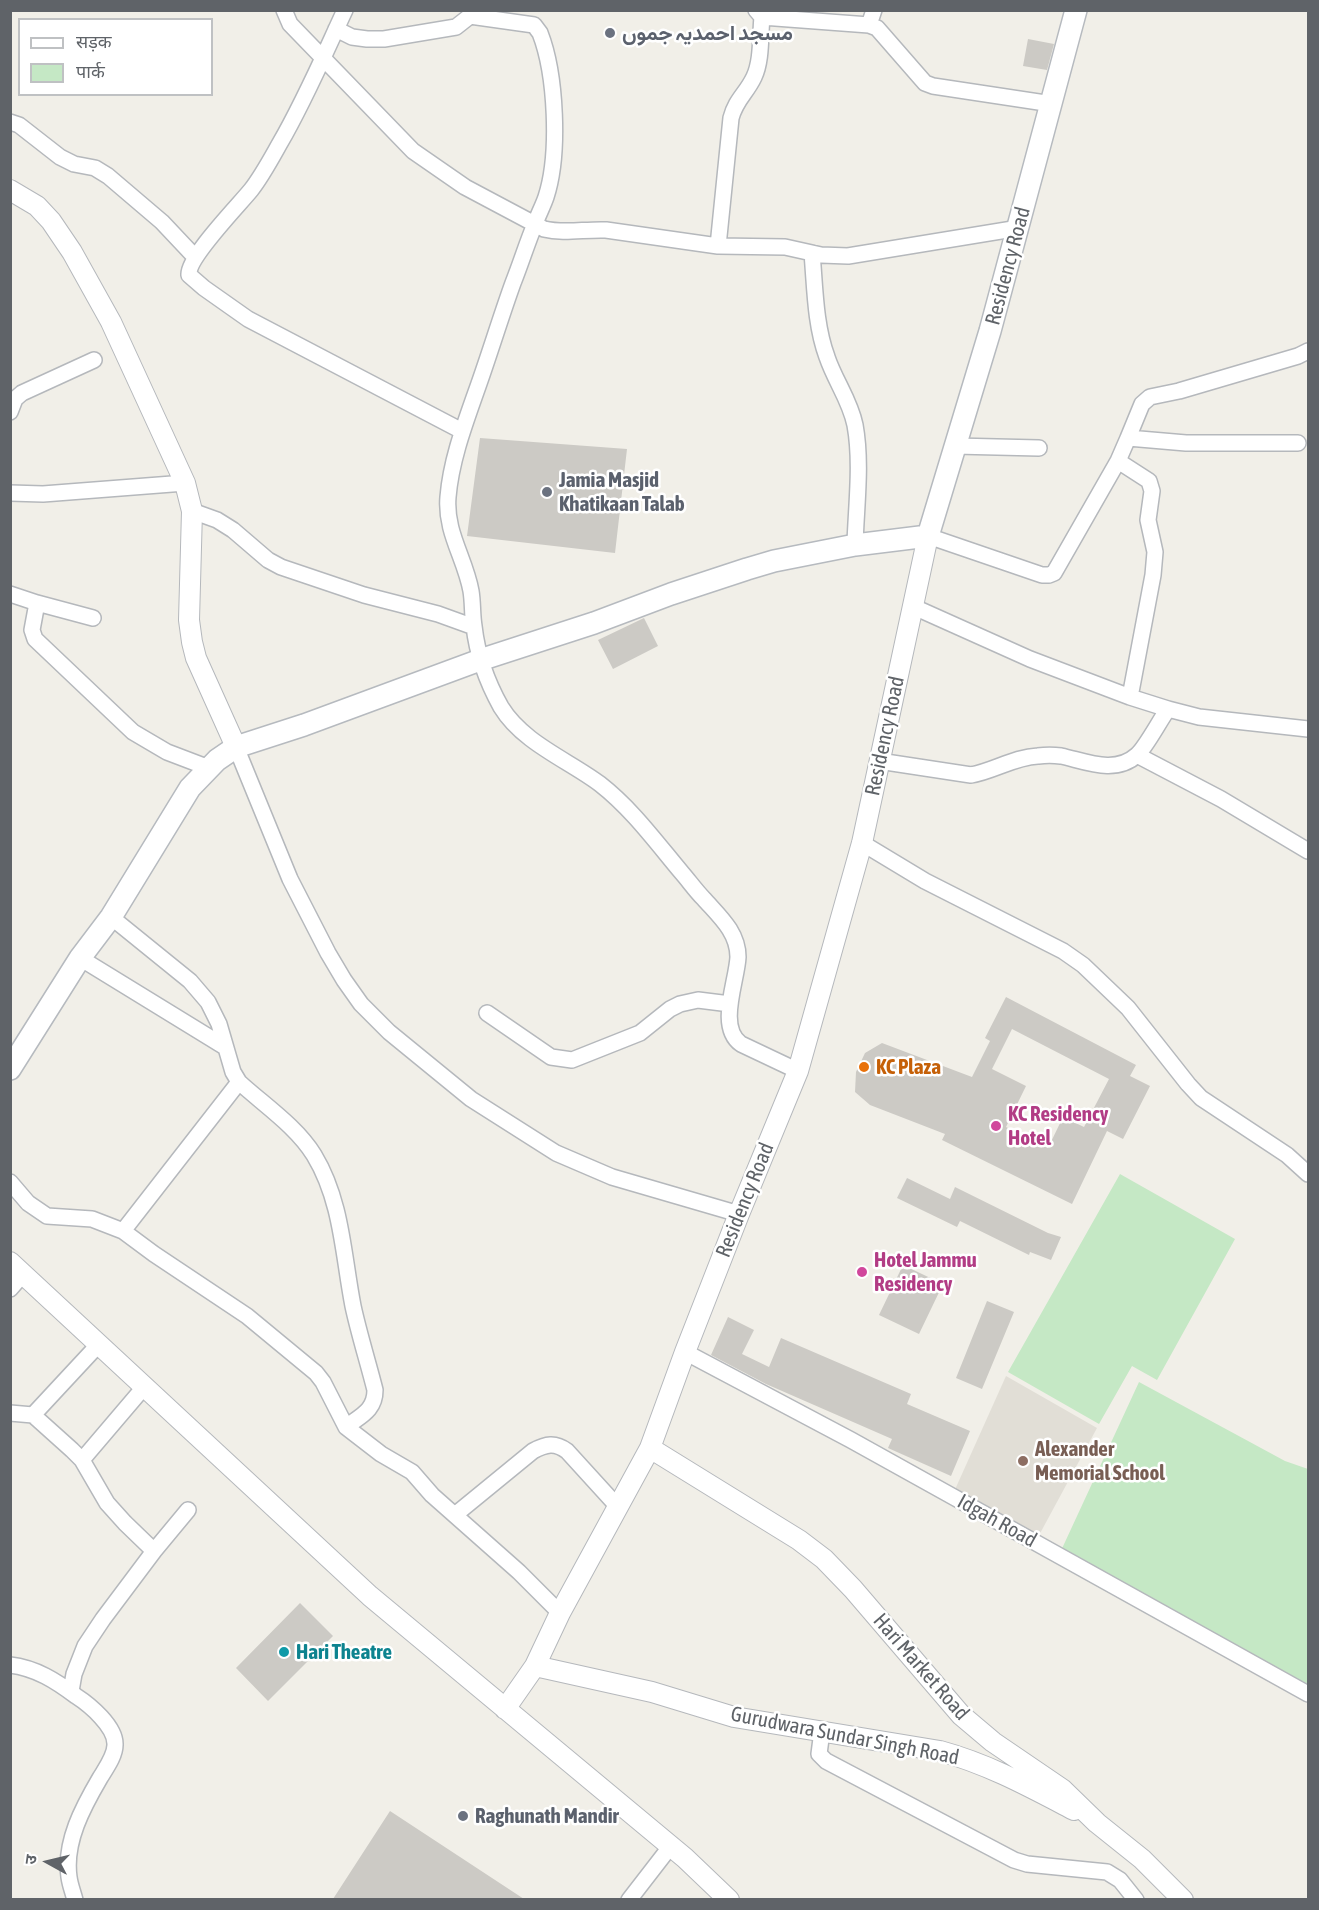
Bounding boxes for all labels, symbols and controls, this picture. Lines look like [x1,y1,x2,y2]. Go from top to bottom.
legend [18,18,213,96]
place label: مسجد احمدیہ جموں [622,20,793,46]
marker: مسجد احمدیہ جموں [603,26,617,40]
text: सड़क [76,31,112,52]
text: पार्क [76,61,105,82]
street label: Residency Road [980,204,1036,328]
place label: Jamia Masjid Khatikaan Talab [559,467,685,517]
marker: Jamia Masjid Khatikaan Talab [540,485,554,499]
street label: Residency Road [860,674,910,798]
place label: KC Plaza [876,1054,941,1080]
marker: KC Plaza [857,1060,871,1074]
place label: KC Residency Hotel [1008,1101,1108,1151]
marker: KC Residency Hotel [989,1119,1003,1133]
street label: Residency Road [711,1139,779,1261]
place label: Hotel Jammu Residency [874,1247,977,1297]
marker: Hotel Jammu Residency [855,1265,869,1279]
place label: Alexander Memorial School [1035,1436,1165,1486]
marker: Alexander Memorial School [1016,1454,1030,1468]
street label: Idgah Road [953,1489,1041,1553]
street label: Hari Market Road [868,1608,974,1726]
place label: Hari Theatre [296,1639,392,1665]
marker: Hari Theatre [277,1645,291,1659]
street label: Gurudwara Sundar Singh Road [729,1701,961,1771]
place label: Raghunath Mandir [475,1803,619,1829]
marker: Raghunath Mandir [456,1809,470,1823]
north arrow [18,1832,78,1892]
text: उ [21,1854,40,1865]

